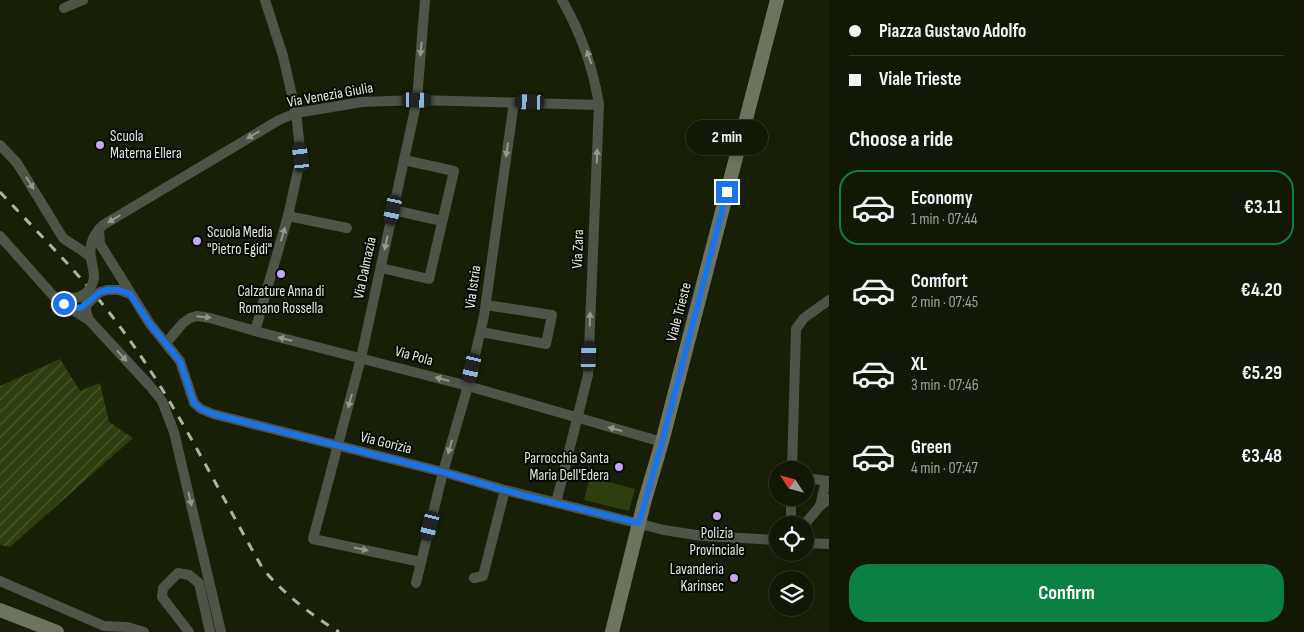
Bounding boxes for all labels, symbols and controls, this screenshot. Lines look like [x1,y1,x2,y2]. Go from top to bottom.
text: Piazza Gustavo Adolfo [879,20,1026,43]
one-way arrow [416,41,424,57]
one-way arrow [584,50,592,65]
text: Viale Trieste [879,68,961,91]
street label: Via Venezia Giulia [285,78,375,112]
car [401,92,432,108]
car [514,94,545,110]
callout: 2 min [686,120,768,154]
text: Choose a ride [849,126,953,153]
place label: Scuola Materna Ellera [110,127,182,163]
text: 2 min [712,128,742,147]
one-way arrow [247,131,260,140]
marker: Scuola Materna Ellera [94,139,106,151]
car [291,141,310,173]
one-way arrow [503,142,511,158]
one-way arrow [593,148,601,164]
one-way arrow [25,177,34,190]
route end [716,181,738,203]
icon: car [851,185,896,230]
text: Economy [911,187,973,210]
car [382,194,403,226]
text: €3.11 [1244,196,1282,219]
text: 1 min · 07:44 [911,210,977,229]
one-way arrow [107,214,120,223]
place label: Scuola Media "Pietro Egidi" [207,223,273,259]
one-way arrow [279,226,287,241]
street label: Via Zara [568,229,588,269]
marker: Scuola Media "Pietro Egidi" [191,235,203,247]
street label: Via Dalmazia [349,235,381,301]
one-way arrow [382,235,390,250]
street label: Via Istria [461,264,485,310]
marker: Calzature Anna di Romano Rossella [275,268,287,280]
icon: car [851,268,896,313]
text: Comfort [911,270,968,293]
text: €4.20 [1241,279,1282,302]
street label: Viale Trieste [662,280,696,344]
place label: Calzature Anna di Romano Rossella [238,282,325,318]
route start [53,293,75,315]
text: 2 min · 07:45 [911,293,978,312]
one-way arrow [587,310,595,326]
one-way arrow [196,313,212,321]
one-way arrow [277,334,292,342]
car [580,341,597,371]
street label: Via Pola [393,342,435,370]
one-way arrow [116,349,128,361]
icon: car [851,351,896,396]
car [461,352,482,384]
text: XL [911,353,927,376]
text: €5.29 [1242,362,1282,385]
one-way arrow [435,375,450,383]
text: 3 min · 07:46 [911,376,979,395]
one-way arrow [345,394,353,409]
one-way arrow [608,425,623,433]
street label: Via Gorizia [358,427,414,459]
icon: car [851,434,896,479]
text: Green [911,436,951,459]
one-way arrow [446,439,454,454]
text: €3.48 [1241,445,1282,468]
place label: Parrocchia Santa Maria Dell'Edera [524,449,609,485]
text: 4 min · 07:47 [911,459,978,478]
marker: Parrocchia Santa Maria Dell'Edera [613,461,625,473]
north arrow [769,461,814,506]
map controls [769,461,814,616]
one-way arrow [186,491,194,506]
car [419,510,440,542]
marker: Polizia Provinciale [711,510,723,522]
button: locate [769,516,814,561]
place label: Polizia Provinciale [690,524,744,560]
one-way arrow [353,546,369,554]
place label: Lavanderia Karinsec [670,560,724,596]
button: Confirm [849,564,1284,622]
button: layers [769,571,814,616]
marker: Lavanderia Karinsec [728,572,740,584]

